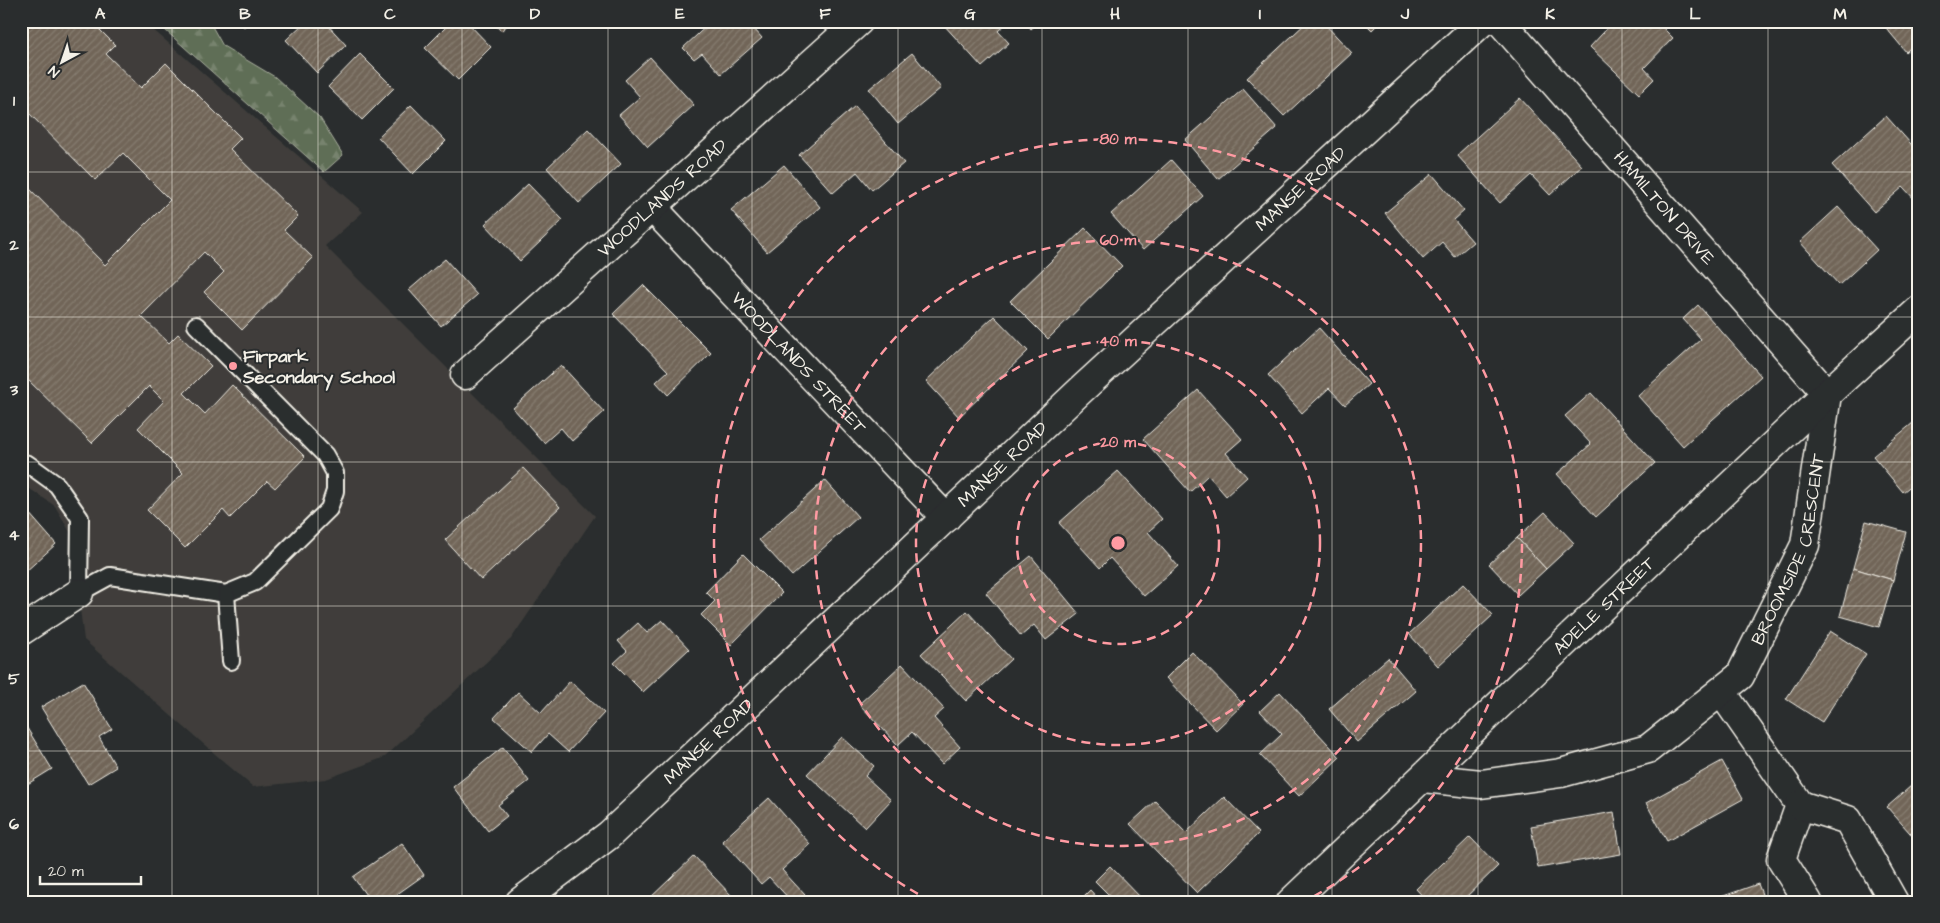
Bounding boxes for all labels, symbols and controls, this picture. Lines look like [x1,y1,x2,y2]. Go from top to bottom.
text: A [95,3,106,25]
text: B [239,3,251,25]
text: C [384,3,396,25]
text: D [530,3,541,25]
text: E [675,3,685,25]
text: F [819,3,831,25]
text: G [964,3,976,25]
text: H [1110,3,1120,25]
text: I [1259,3,1261,25]
text: J [1400,3,1410,25]
text: K [1545,3,1555,25]
text: L [1689,3,1701,25]
text: M [1833,3,1847,25]
north arrow [38,38,88,88]
text: N [44,61,64,82]
text: 1 [13,90,16,112]
text: 80 m [1100,129,1137,150]
street label: WOODLANDS ROAD [592,133,733,263]
street label: MANSE ROAD [1250,140,1352,237]
street label: HAMILTON DRIVE [1608,146,1721,271]
text: 60 m [1100,230,1137,251]
text: 2 [8,234,19,256]
street label: WOODLANDS STREET [726,286,873,439]
text: 40 m [1099,331,1137,352]
place label: Firpark Secondary School [242,344,395,391]
marker: Firpark Secondary School [227,360,239,372]
text: 3 [9,379,19,401]
street label: MANSE ROAD [952,415,1053,513]
text: 20 m [1099,432,1136,453]
street label: BROOMSIDE CRESCENT [1745,451,1831,649]
text: 4 [9,524,20,546]
centre of rings [1109,534,1127,552]
street label: ADELE STREET [1547,550,1661,660]
text: 5 [8,668,20,690]
street label: MANSE ROAD [658,692,759,790]
text: 6 [9,813,19,835]
scale bar [40,853,141,885]
text: 20 m [48,861,84,882]

